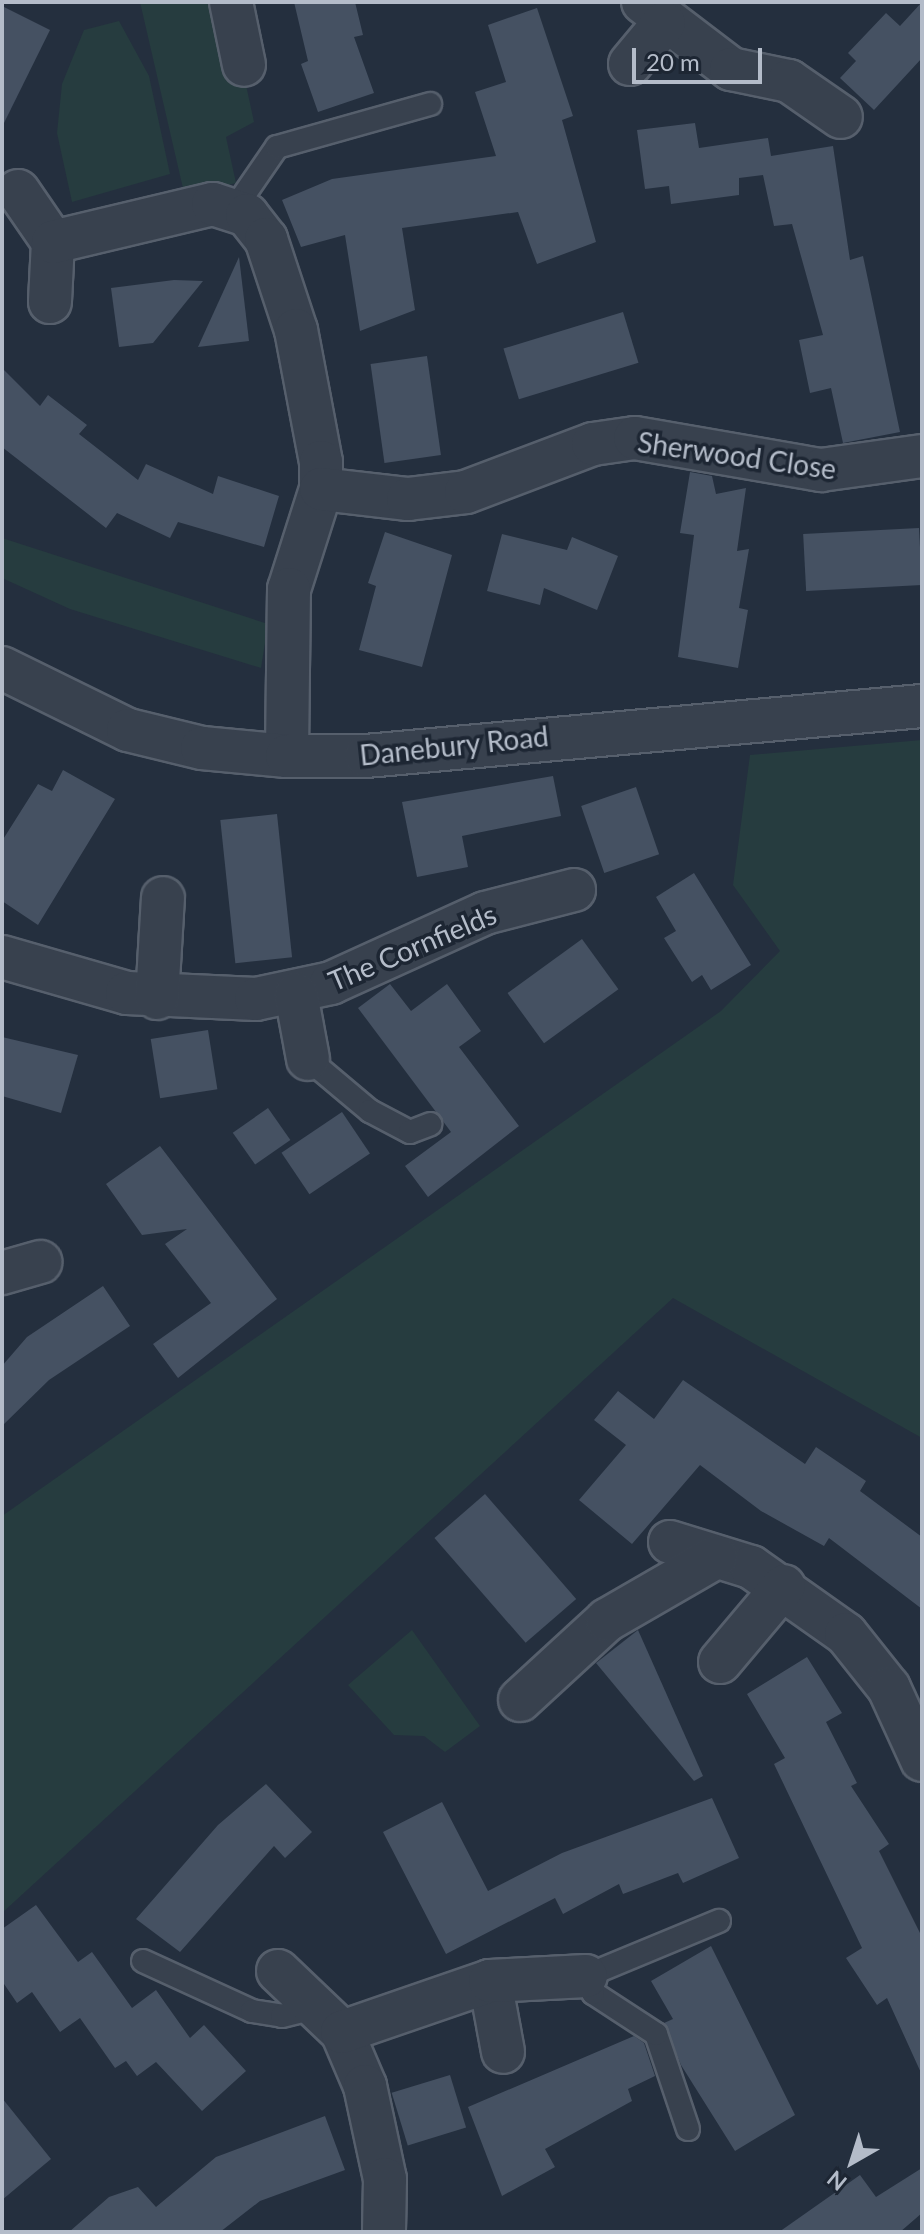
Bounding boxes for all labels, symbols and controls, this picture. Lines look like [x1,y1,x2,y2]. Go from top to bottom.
scale bar [636,32,766,82]
text: 20 m [646,47,700,76]
street label: Sherwood Close [636,424,838,486]
street label: Danebury Road [358,718,550,772]
street label: The Cornfields [323,897,501,997]
north arrow [812,2122,892,2202]
text: N [822,2165,852,2197]

